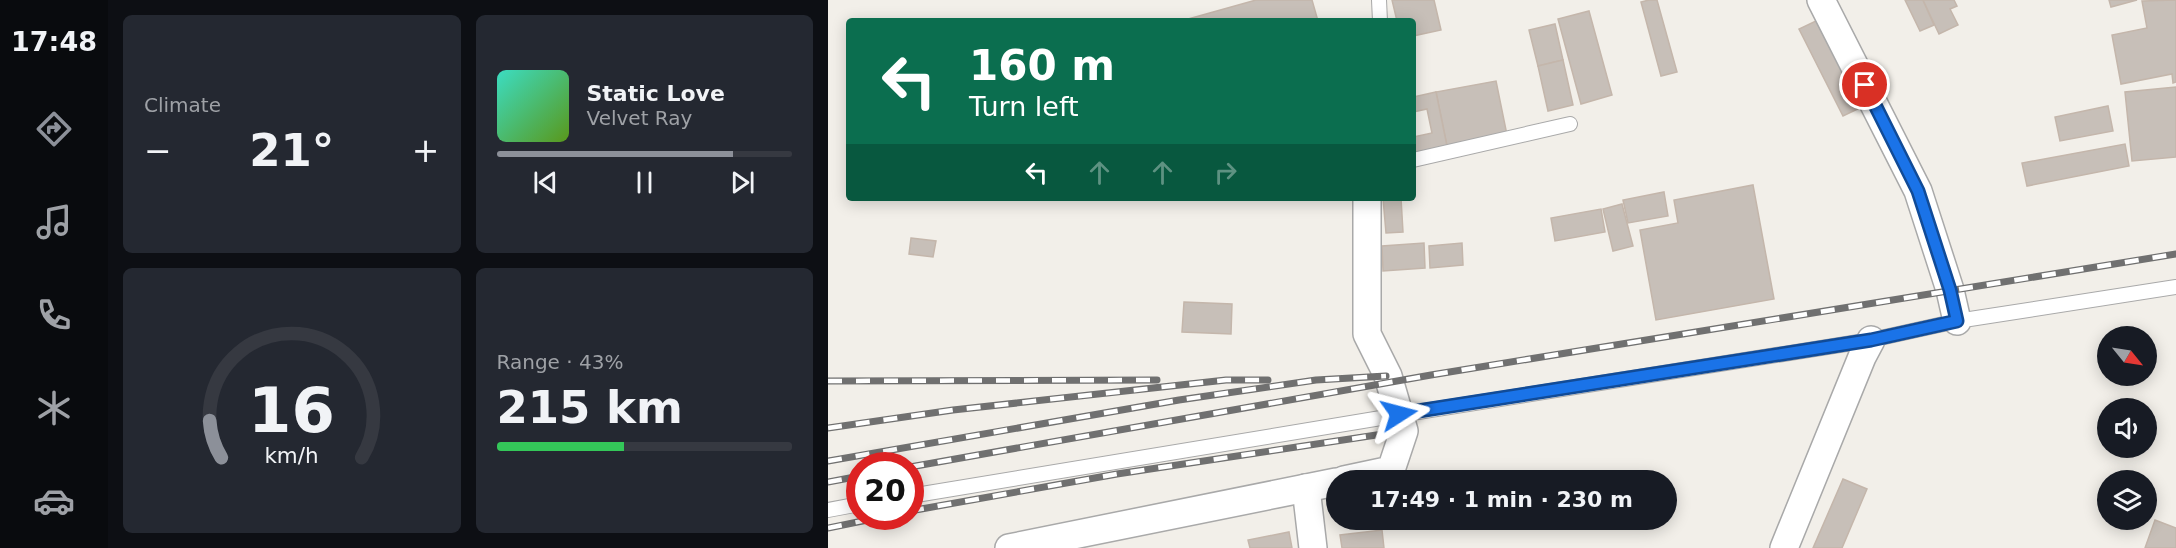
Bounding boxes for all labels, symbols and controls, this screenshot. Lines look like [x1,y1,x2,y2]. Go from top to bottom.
text: 17:48 [11,26,97,57]
text: 160 m [969,41,1115,90]
icon: left [870,42,948,120]
pin [1839,59,1890,110]
icon: arrive [1848,68,1881,101]
text: Static Love [587,81,725,106]
text: Turn left [969,91,1079,122]
text: Climate [144,93,221,117]
text: Velvet Ray [587,106,692,130]
icon: directions [33,108,75,150]
text: 21° [249,124,334,177]
text: − [144,131,172,170]
text: + [412,131,440,170]
icon: left [1020,156,1053,189]
icon: ahead [1083,156,1116,189]
icon: ahead [1146,156,1179,189]
icon: right [1209,156,1242,189]
icon: previous [529,166,562,199]
icon: pause [628,166,661,199]
icon: next [726,166,759,199]
icon: music [33,201,75,243]
icon: phone [33,294,75,336]
north arrow [2097,326,2157,386]
map controls [2097,326,2157,530]
text: Range · 43% [497,350,623,374]
text: 16 [248,374,335,447]
text: 215 km [497,381,683,434]
position arrow [1367,382,1431,446]
icon: climate [33,387,75,429]
button: sound [2097,398,2157,458]
text: km/h [265,443,319,468]
speed limit sign: 20 [846,452,924,530]
button: layers [2097,470,2157,530]
icon: car [33,480,75,522]
text: 17:49 · 1 min · 230 m [1370,487,1633,512]

